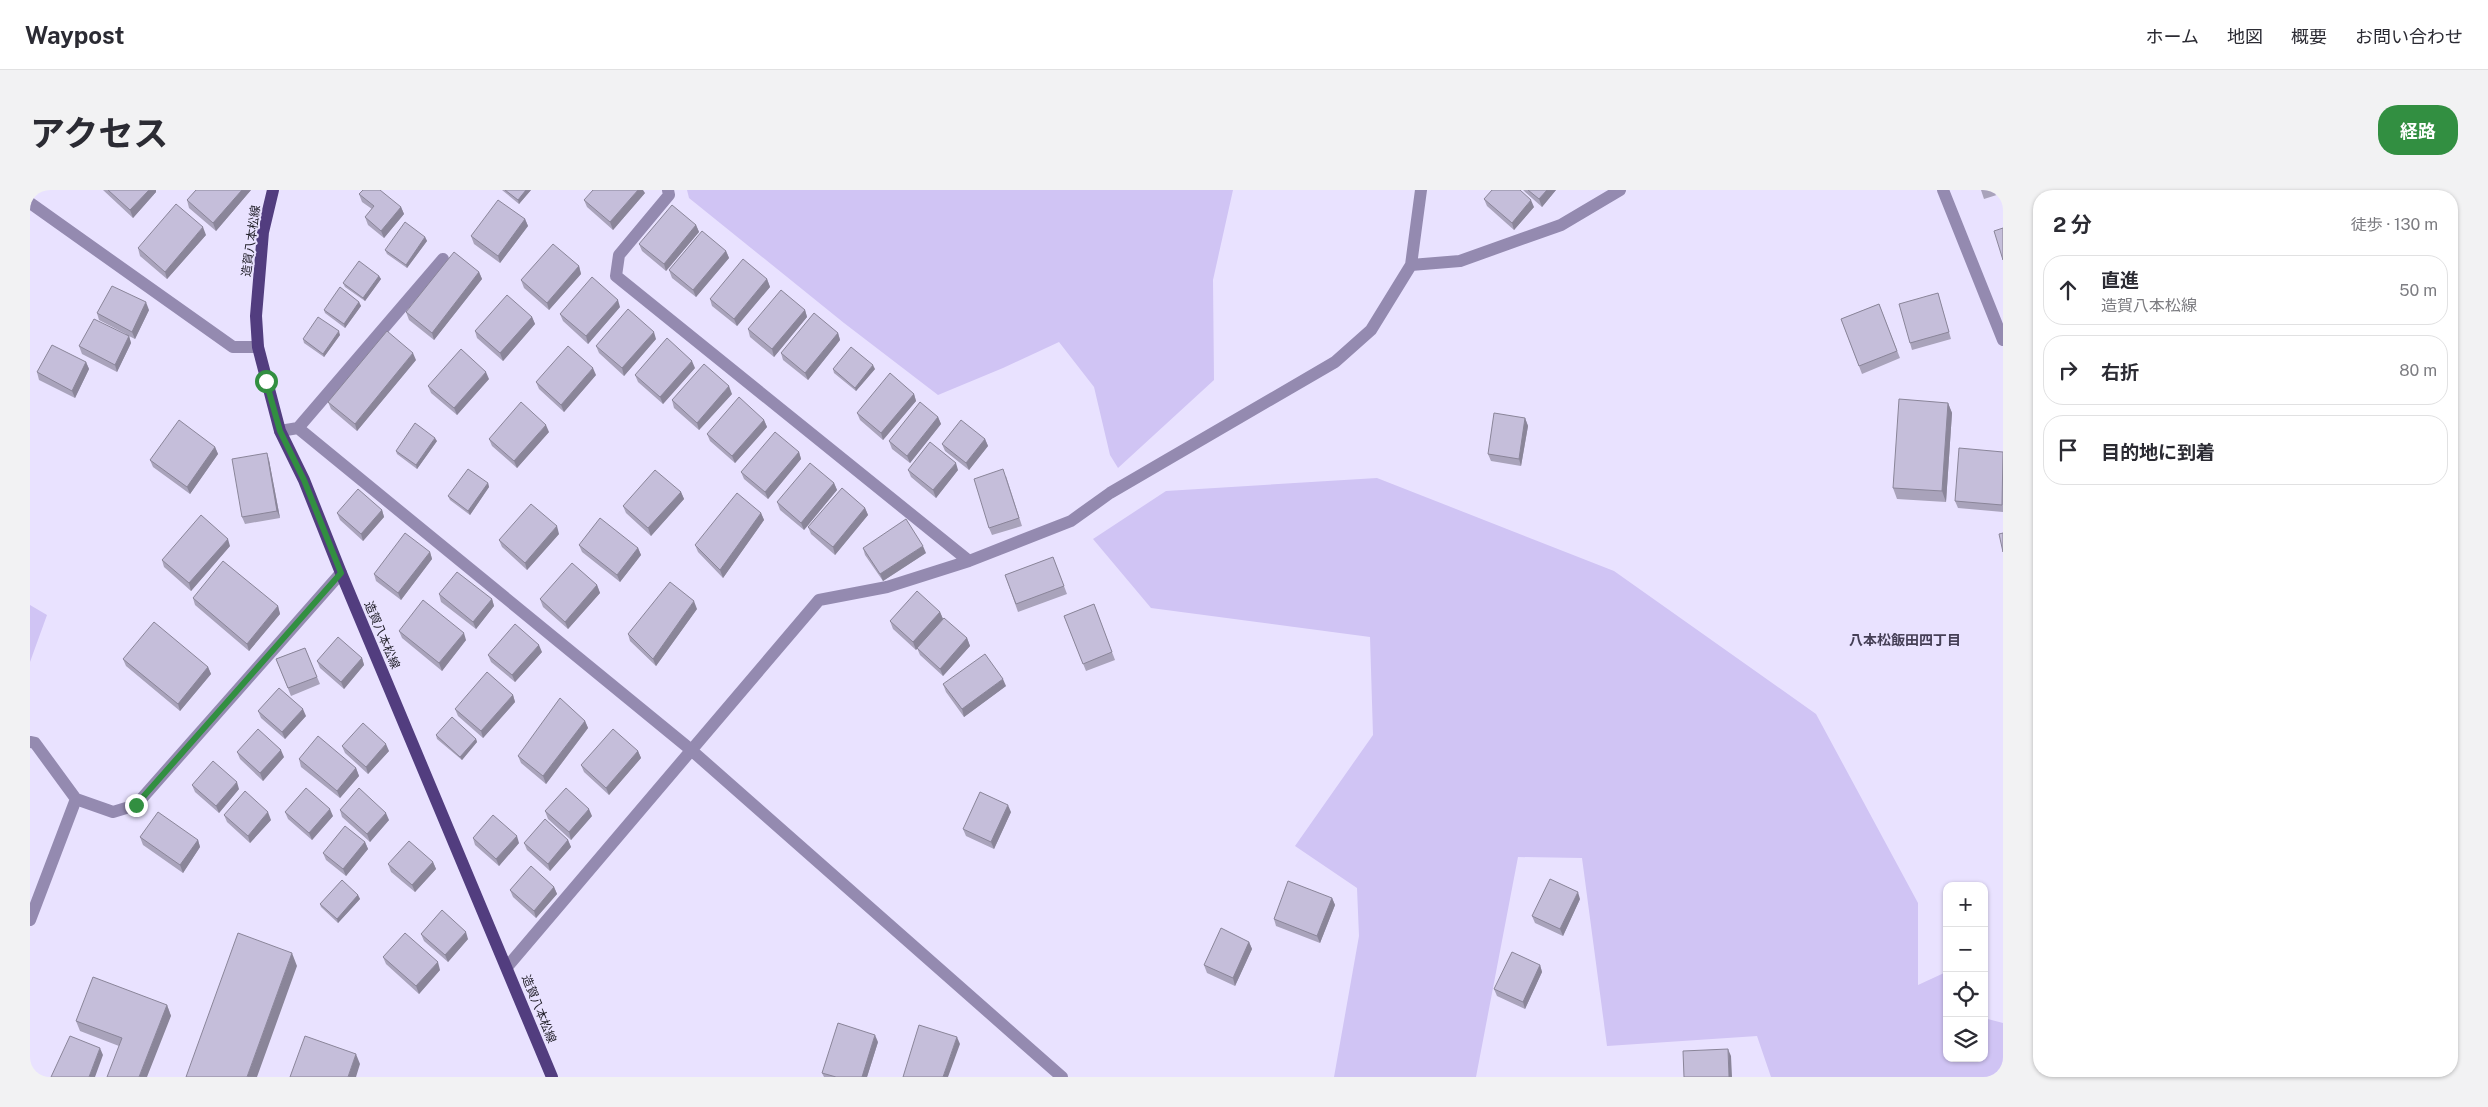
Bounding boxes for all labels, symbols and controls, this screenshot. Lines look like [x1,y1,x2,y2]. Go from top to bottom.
text: Waypost [25,21,125,49]
text: ホーム [2146,26,2199,47]
text: 地図 [2227,26,2263,47]
text: 概要 [2291,26,2327,47]
text: お問い合わせ [2355,26,2463,47]
button: 経路 [2378,105,2458,155]
text: アクセス [30,113,168,154]
street label: 造賀八本松線 [239,204,263,278]
text: 2 分 [2053,212,2092,237]
text: 徒歩 · 130 m [2351,215,2438,234]
text: 直進 [2101,269,2139,291]
icon: ahead [2054,276,2082,304]
text: 50 m [2399,281,2437,300]
text: 造賀八本松線 [2101,296,2197,315]
icon: right [2054,356,2082,384]
text: 右折 [2101,361,2139,383]
text: 80 m [2399,361,2437,380]
route start [255,370,278,393]
icon: arrive [2054,436,2082,464]
text: 目的地に到着 [2101,441,2215,463]
street label: 造賀八本松線 [361,599,403,671]
district label: 八本松飯田四丁目 [1849,632,1961,648]
route end [125,794,148,817]
map controls [1943,882,1988,1062]
button: + [1943,882,1988,927]
button: − [1943,927,1988,972]
button: locate [1943,972,1988,1017]
street label: 造賀八本松線 [519,973,559,1045]
button: layers [1943,1017,1988,1062]

